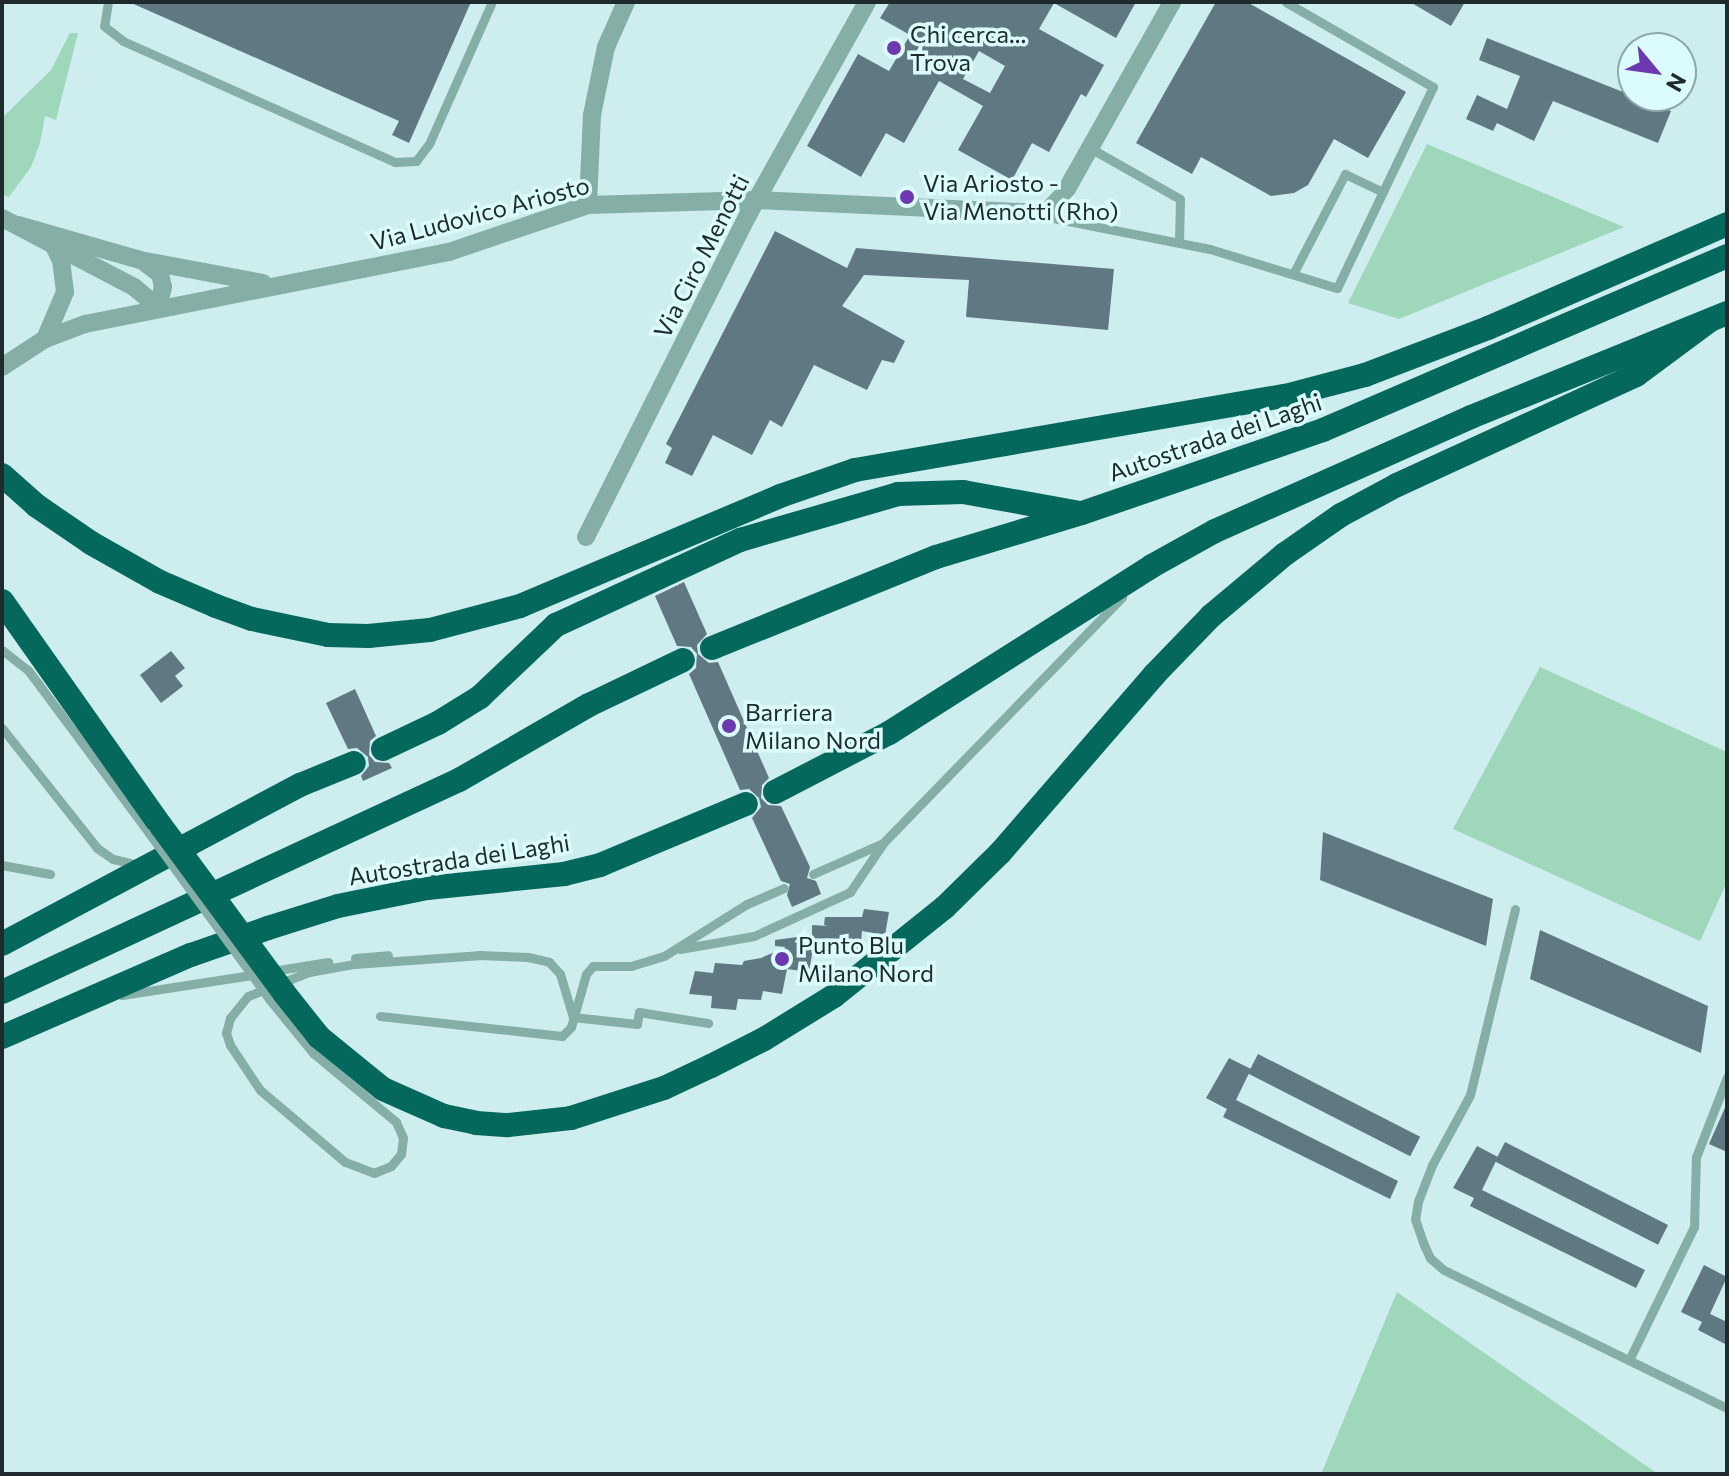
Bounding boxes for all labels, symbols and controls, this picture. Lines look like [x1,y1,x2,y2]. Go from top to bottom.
place label: Chi cerca... Trova [910,20,1026,76]
north arrow [1617,32,1697,112]
marker: Chi cerca... Trova [885,39,903,57]
text: N [1661,69,1692,97]
street label: Via Ciro Menotti [647,169,755,343]
place label: Via Ariosto - Via Menotti (Rho) [923,169,1119,225]
street label: Via Ludovico Ariosto [367,170,593,256]
marker: Via Ariosto - Via Menotti (Rho) [898,188,916,206]
street label: Autostrada dei Laghi [1105,387,1325,487]
place label: Barriera Milano Nord [745,698,881,754]
marker: Barriera Milano Nord [720,717,738,735]
street label: Autostrada dei Laghi [346,827,572,891]
place label: Punto Blu Milano Nord [798,931,934,987]
marker: Punto Blu Milano Nord [773,950,791,968]

